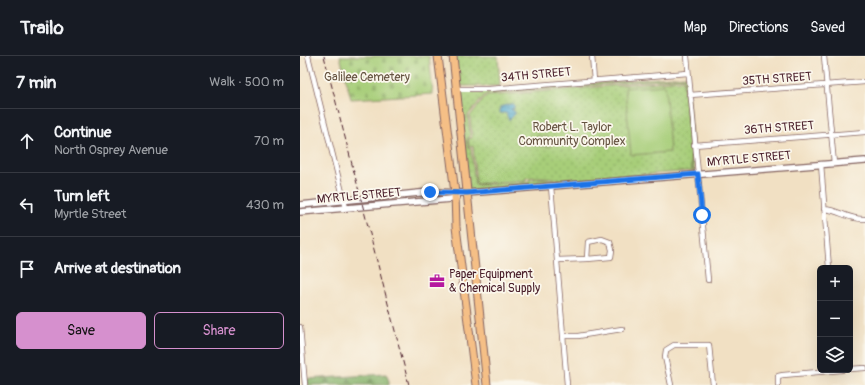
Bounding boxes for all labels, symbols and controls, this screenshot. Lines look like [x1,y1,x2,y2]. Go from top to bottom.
text: Trailo [20,16,64,40]
text: Map [684,19,707,36]
text: Directions [729,19,788,36]
text: Saved [810,19,845,36]
street label: 34TH STREET [500,64,572,86]
street label: 35TH STREET [742,69,813,89]
park label: Galilee Cemetery [324,70,410,85]
text: 7 min [16,72,56,93]
text: Walk · 500 m [209,74,284,90]
street label: 36TH STREET [743,118,815,138]
park label: Robert L. Taylor Community Complex [519,120,625,149]
text: Continue [54,123,112,142]
icon: ahead [16,130,38,152]
text: 70 m [254,133,284,149]
text: North Osprey Avenue [54,142,168,158]
street label: MYRTLE STREET [706,148,792,170]
route end [421,183,439,201]
street label: MYRTLE STREET [316,185,402,207]
text: Turn left [54,187,110,206]
icon: left [16,194,38,216]
text: 430 m [246,197,284,213]
text: Myrtle Street [54,206,126,222]
route start [693,206,711,224]
icon: arrive [16,258,38,280]
text: Arrive at destination [54,259,181,278]
map controls [817,265,853,373]
button: + [817,265,853,301]
place label: Paper Equipment & Chemical Supply [449,267,540,296]
office icon: Paper Equipment & Chemical Supply [428,272,446,290]
button: − [817,301,853,337]
button: Save [16,312,146,349]
button: Share [154,312,284,349]
button: layers [817,337,853,373]

